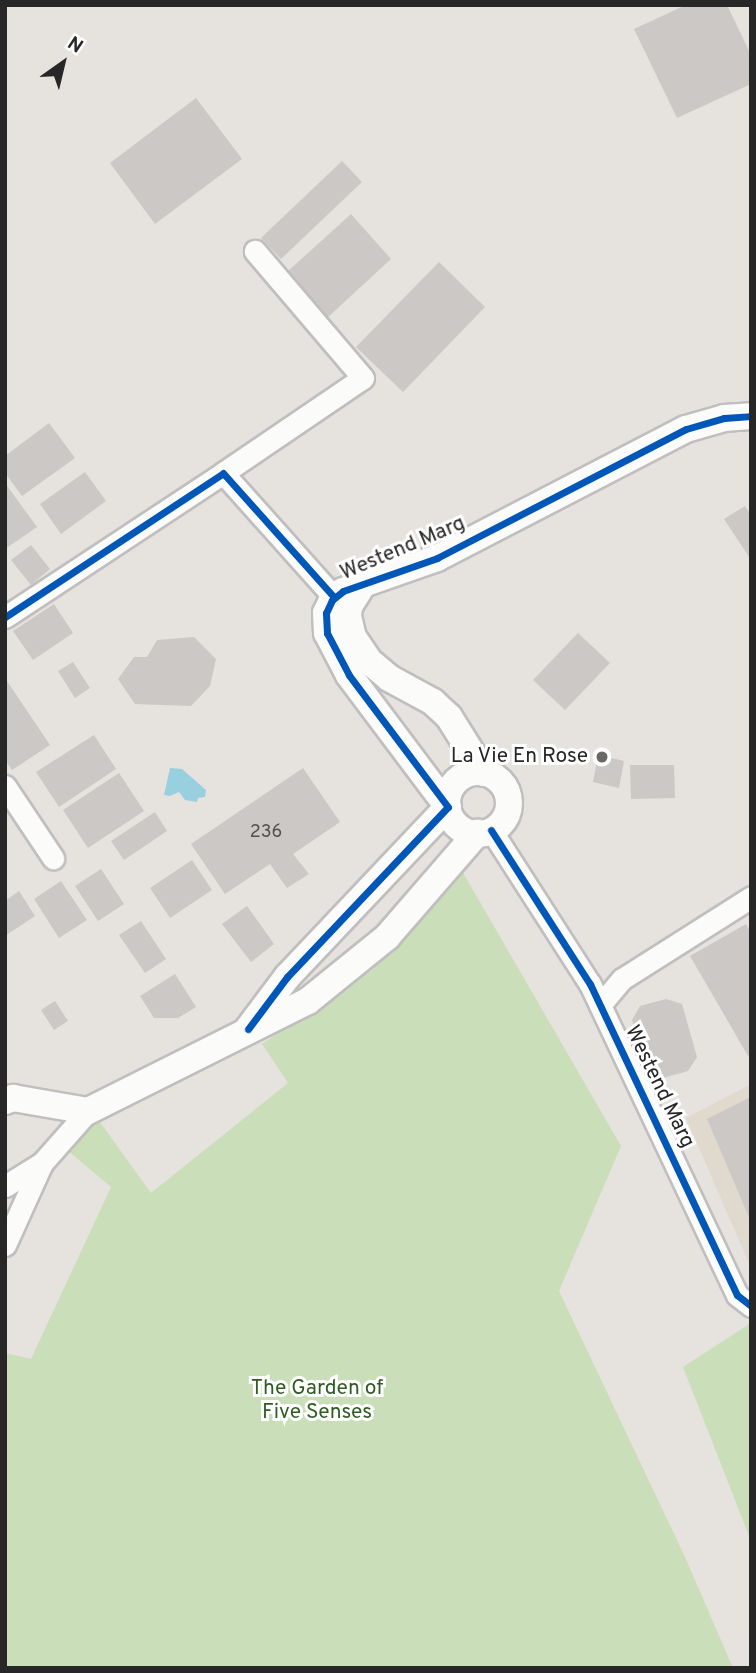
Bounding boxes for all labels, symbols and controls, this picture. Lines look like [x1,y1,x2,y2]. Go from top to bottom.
north arrow [28,28,98,98]
text: N [62,32,87,59]
street label: Westend Marg [337,511,469,587]
place label: La Vie En Rose [450,744,588,770]
marker: La Vie En Rose [594,749,610,765]
house number: 236 [250,822,282,844]
street label: Westend Marg [619,1022,699,1152]
park label: The Garden of Five Senses [251,1376,383,1426]

